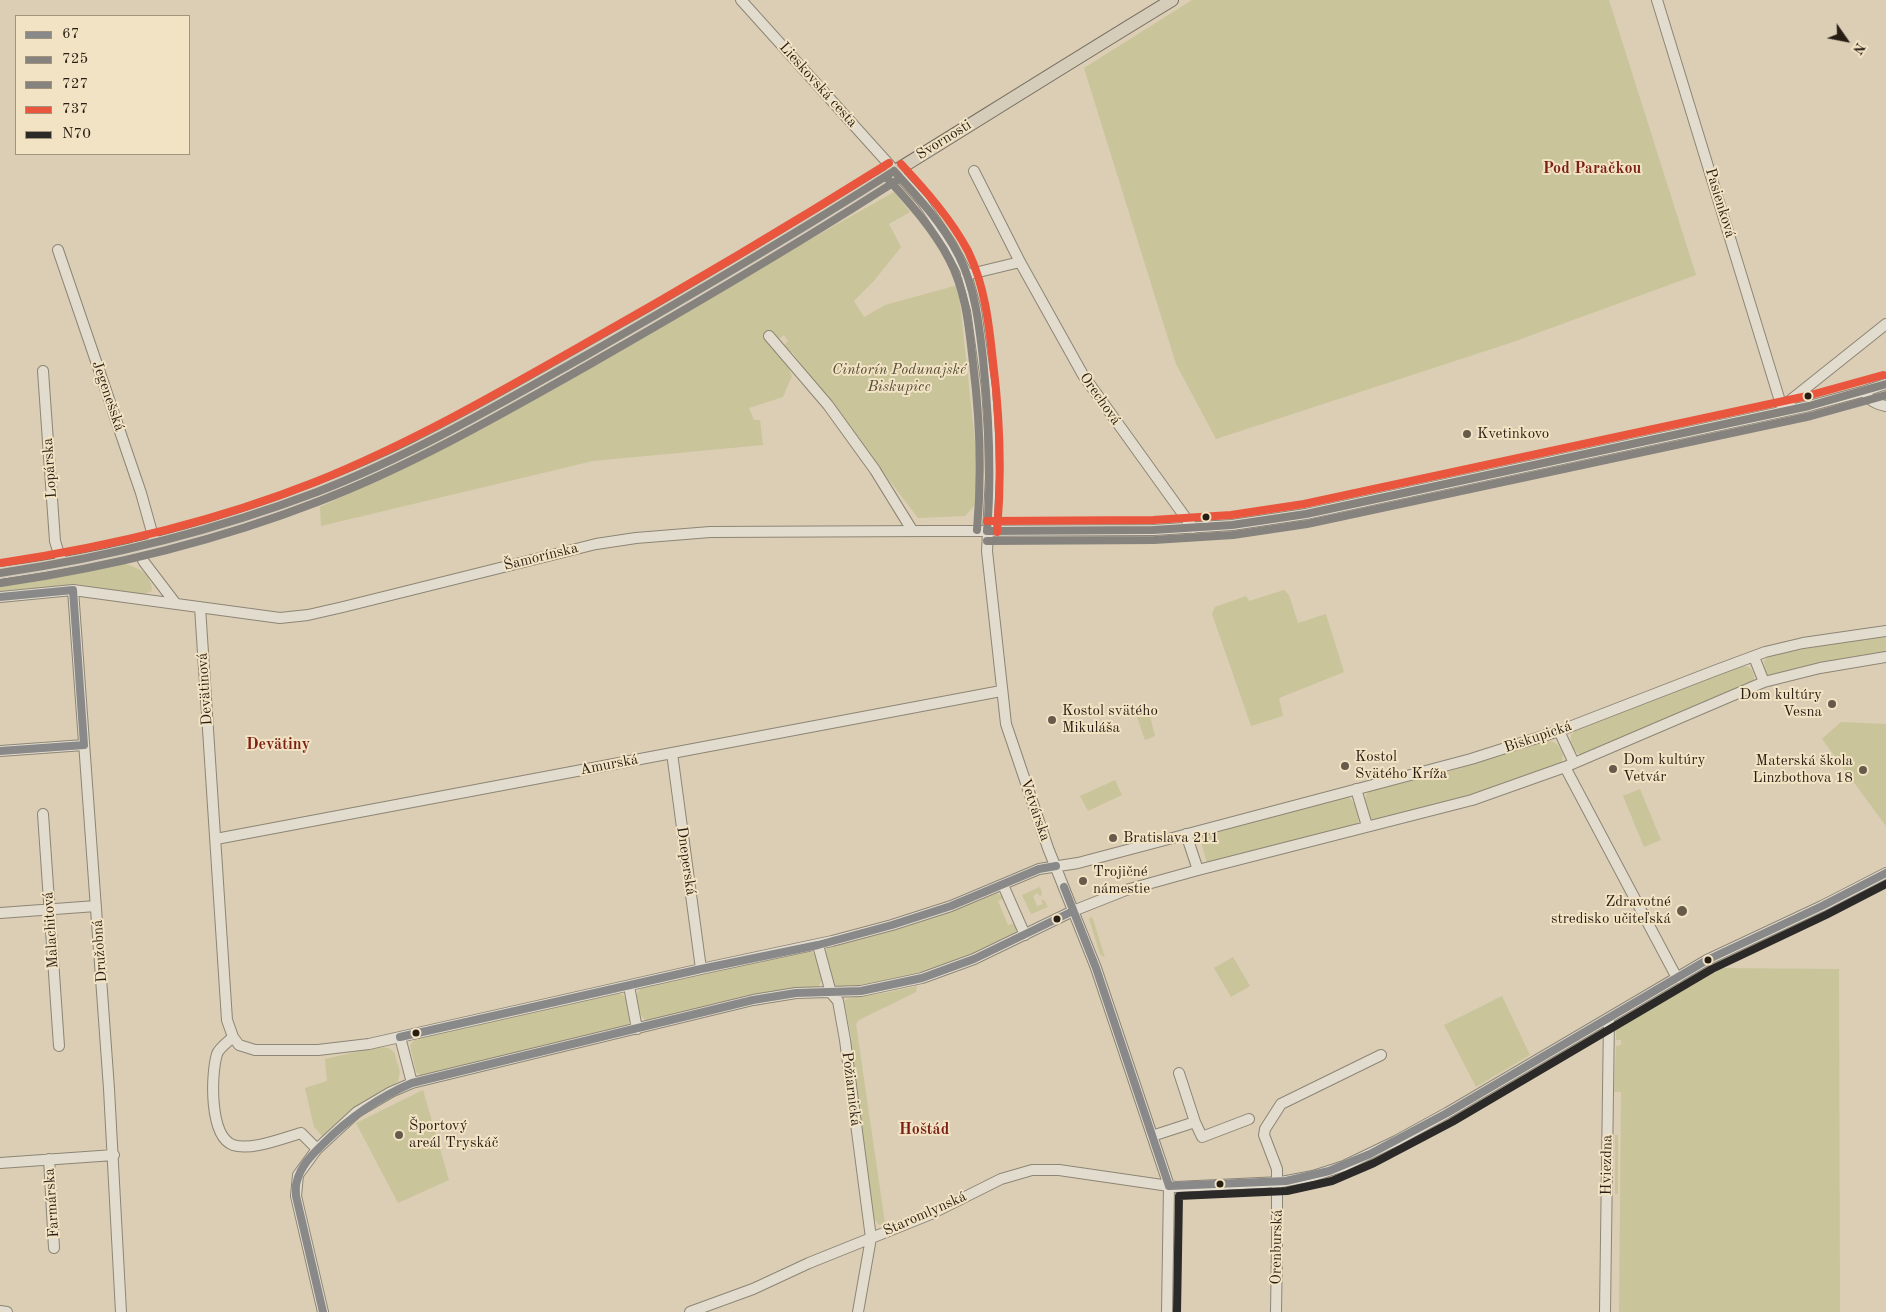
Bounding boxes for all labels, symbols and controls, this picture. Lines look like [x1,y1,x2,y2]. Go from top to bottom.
legend [15,15,190,155]
north arrow [1821,15,1871,65]
text: 67 [62,27,79,42]
street label: Lieskovská cesta [775,39,861,131]
text: N [1850,40,1867,56]
text: 725 [62,52,88,67]
text: 727 [62,77,88,92]
text: 737 [62,102,88,117]
street label: Svornosti [913,116,975,164]
text: N70 [62,127,91,142]
district label: Pod Paračkou [1543,159,1641,179]
street label: Pasienková [1701,166,1739,240]
street label: Jegenešská [88,358,128,434]
park label: Cintorín Podunajské Biskupice [832,361,966,396]
street label: Orechová [1075,369,1125,429]
unlabelled marker [1803,391,1813,401]
place label: Kvetinkovo [1477,425,1549,443]
marker: Kvetinkovo [1461,428,1473,440]
street label: Lopárska [39,437,61,499]
unlabelled marker [1201,512,1211,522]
street label: Šamorínska [502,539,580,575]
street label: Devätinová [193,652,217,726]
place label: Dom kultúry Vesna [1740,686,1822,721]
marker: Dom kultúry Vesna [1826,698,1838,710]
place label: Kostol svätého Mikuláša [1062,702,1158,737]
marker: Kostol svätého Mikuláša [1046,714,1058,726]
street label: Biskupická [1502,717,1574,757]
district label: Devätiny [246,735,310,755]
place label: Kostol Svätého Kríža [1355,748,1447,783]
street label: Amurská [578,751,640,779]
place label: Dom kultúry Vetvár [1623,751,1705,786]
place label: Materská škola Linzbothova 18 [1752,752,1853,787]
marker: Kostol Svätého Kríža [1339,760,1351,772]
marker: Dom kultúry Vetvár [1607,763,1619,775]
marker: Materská škola Linzbothova 18 [1857,764,1869,776]
street label: Vetvárska [1016,776,1054,844]
street label: Dneperská [672,825,700,897]
place label: Bratislava 211 [1123,829,1219,847]
marker: Bratislava 211 [1107,832,1119,844]
place label: Trojičné námestie [1093,863,1150,898]
marker: Trojičné námestie [1077,875,1089,887]
street label: Malachitová [39,891,63,969]
place label: Zdravotné stredisko učiteľská [1551,893,1671,928]
marker: Zdravotné stredisko učiteľská [1675,904,1689,918]
unlabelled marker [1052,914,1062,924]
street label: Družobná [89,919,111,983]
unlabelled marker [1703,955,1713,965]
unlabelled marker [411,1028,421,1038]
street label: Požiarnická [837,1051,865,1127]
place label: Športový areál Tryskáč [409,1117,498,1152]
district label: Hoštád [899,1120,949,1140]
marker: Športový areál Tryskáč [393,1129,405,1141]
street label: Hviezdna [1597,1135,1617,1195]
street label: Farmárska [41,1167,63,1239]
unlabelled marker [1215,1179,1225,1189]
street label: Staromlynská [881,1188,969,1240]
street label: Orenburská [1267,1209,1287,1285]

